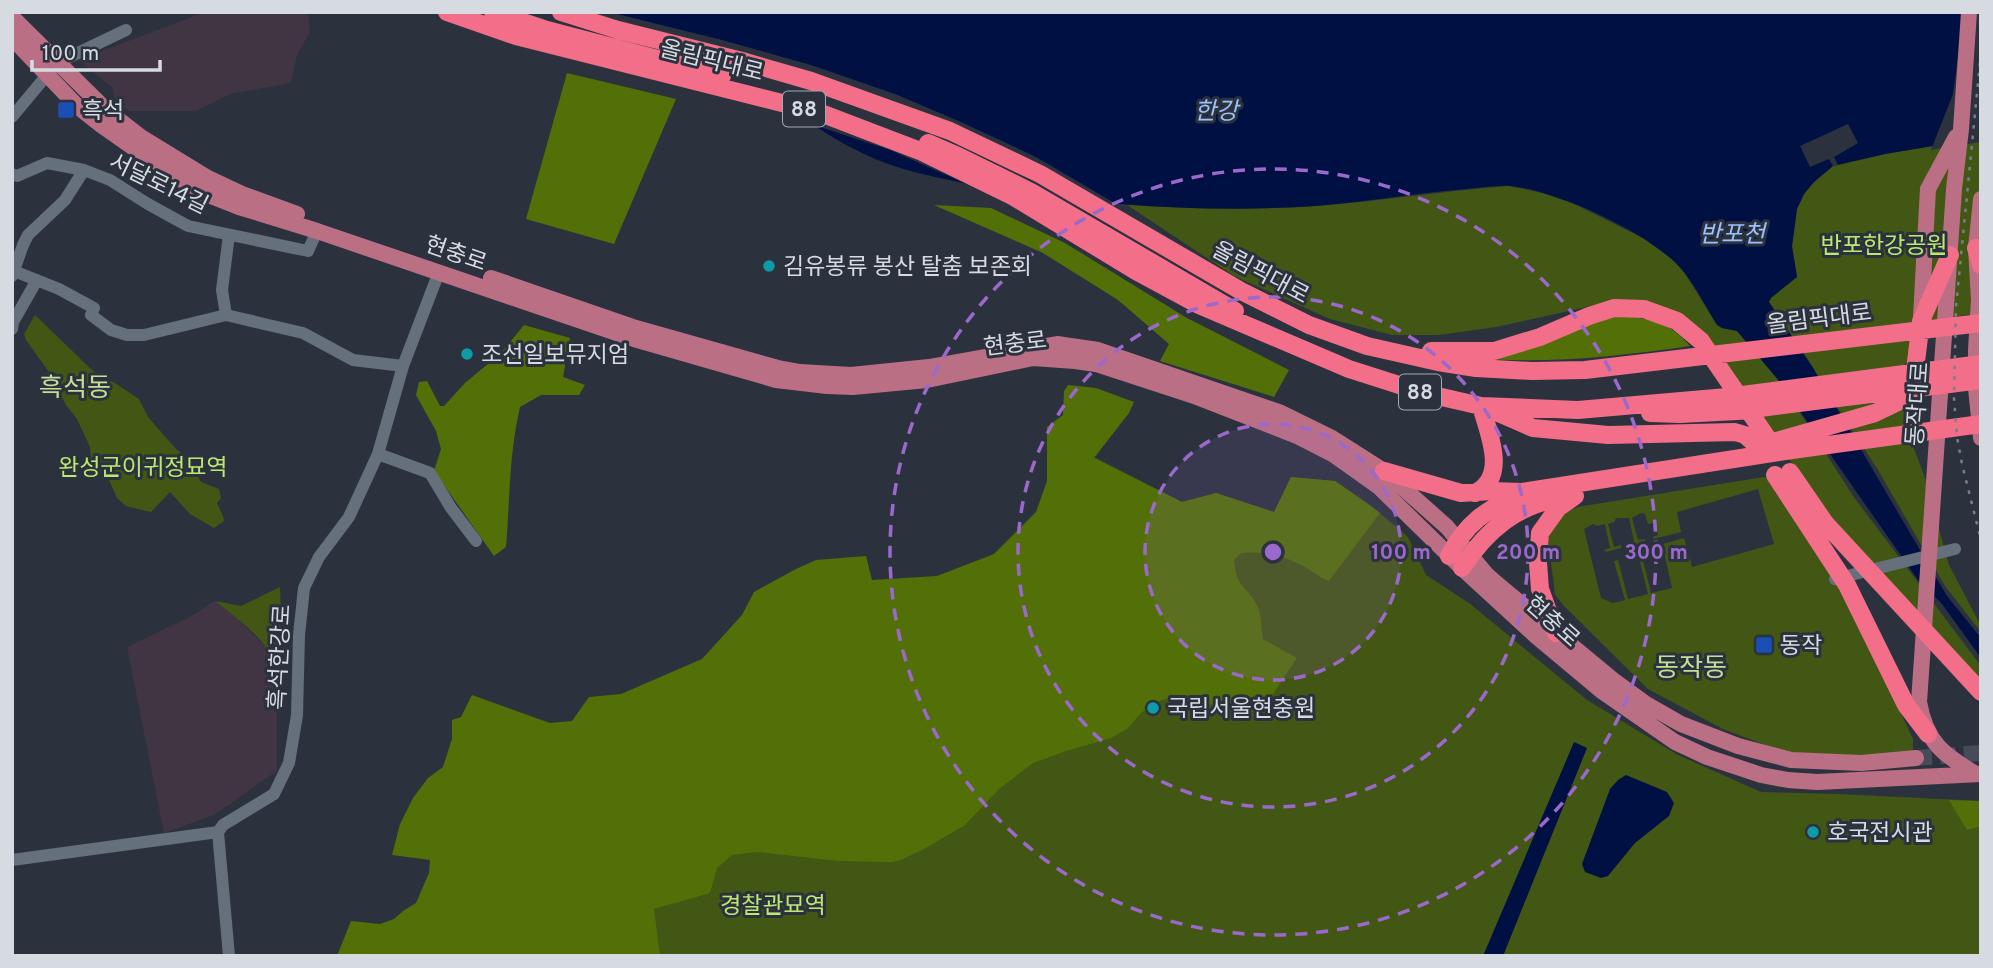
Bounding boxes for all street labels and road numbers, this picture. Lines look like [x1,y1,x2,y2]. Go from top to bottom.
street label: 올림픽대로 [657,36,766,89]
road number: 88 [783,92,825,126]
street label: 서달로14길 [103,149,212,222]
street label: 현충로 [420,231,490,279]
street label: 올림픽대로 [1206,237,1313,312]
street label: 올림픽대로 [1765,300,1874,341]
street label: 현충로 [982,327,1049,364]
street label: 동작대로 [1902,361,1937,447]
road number: 88 [1399,374,1441,410]
street label: 현충로 [1518,591,1585,655]
street label: 흑석한강로 [264,604,299,711]

